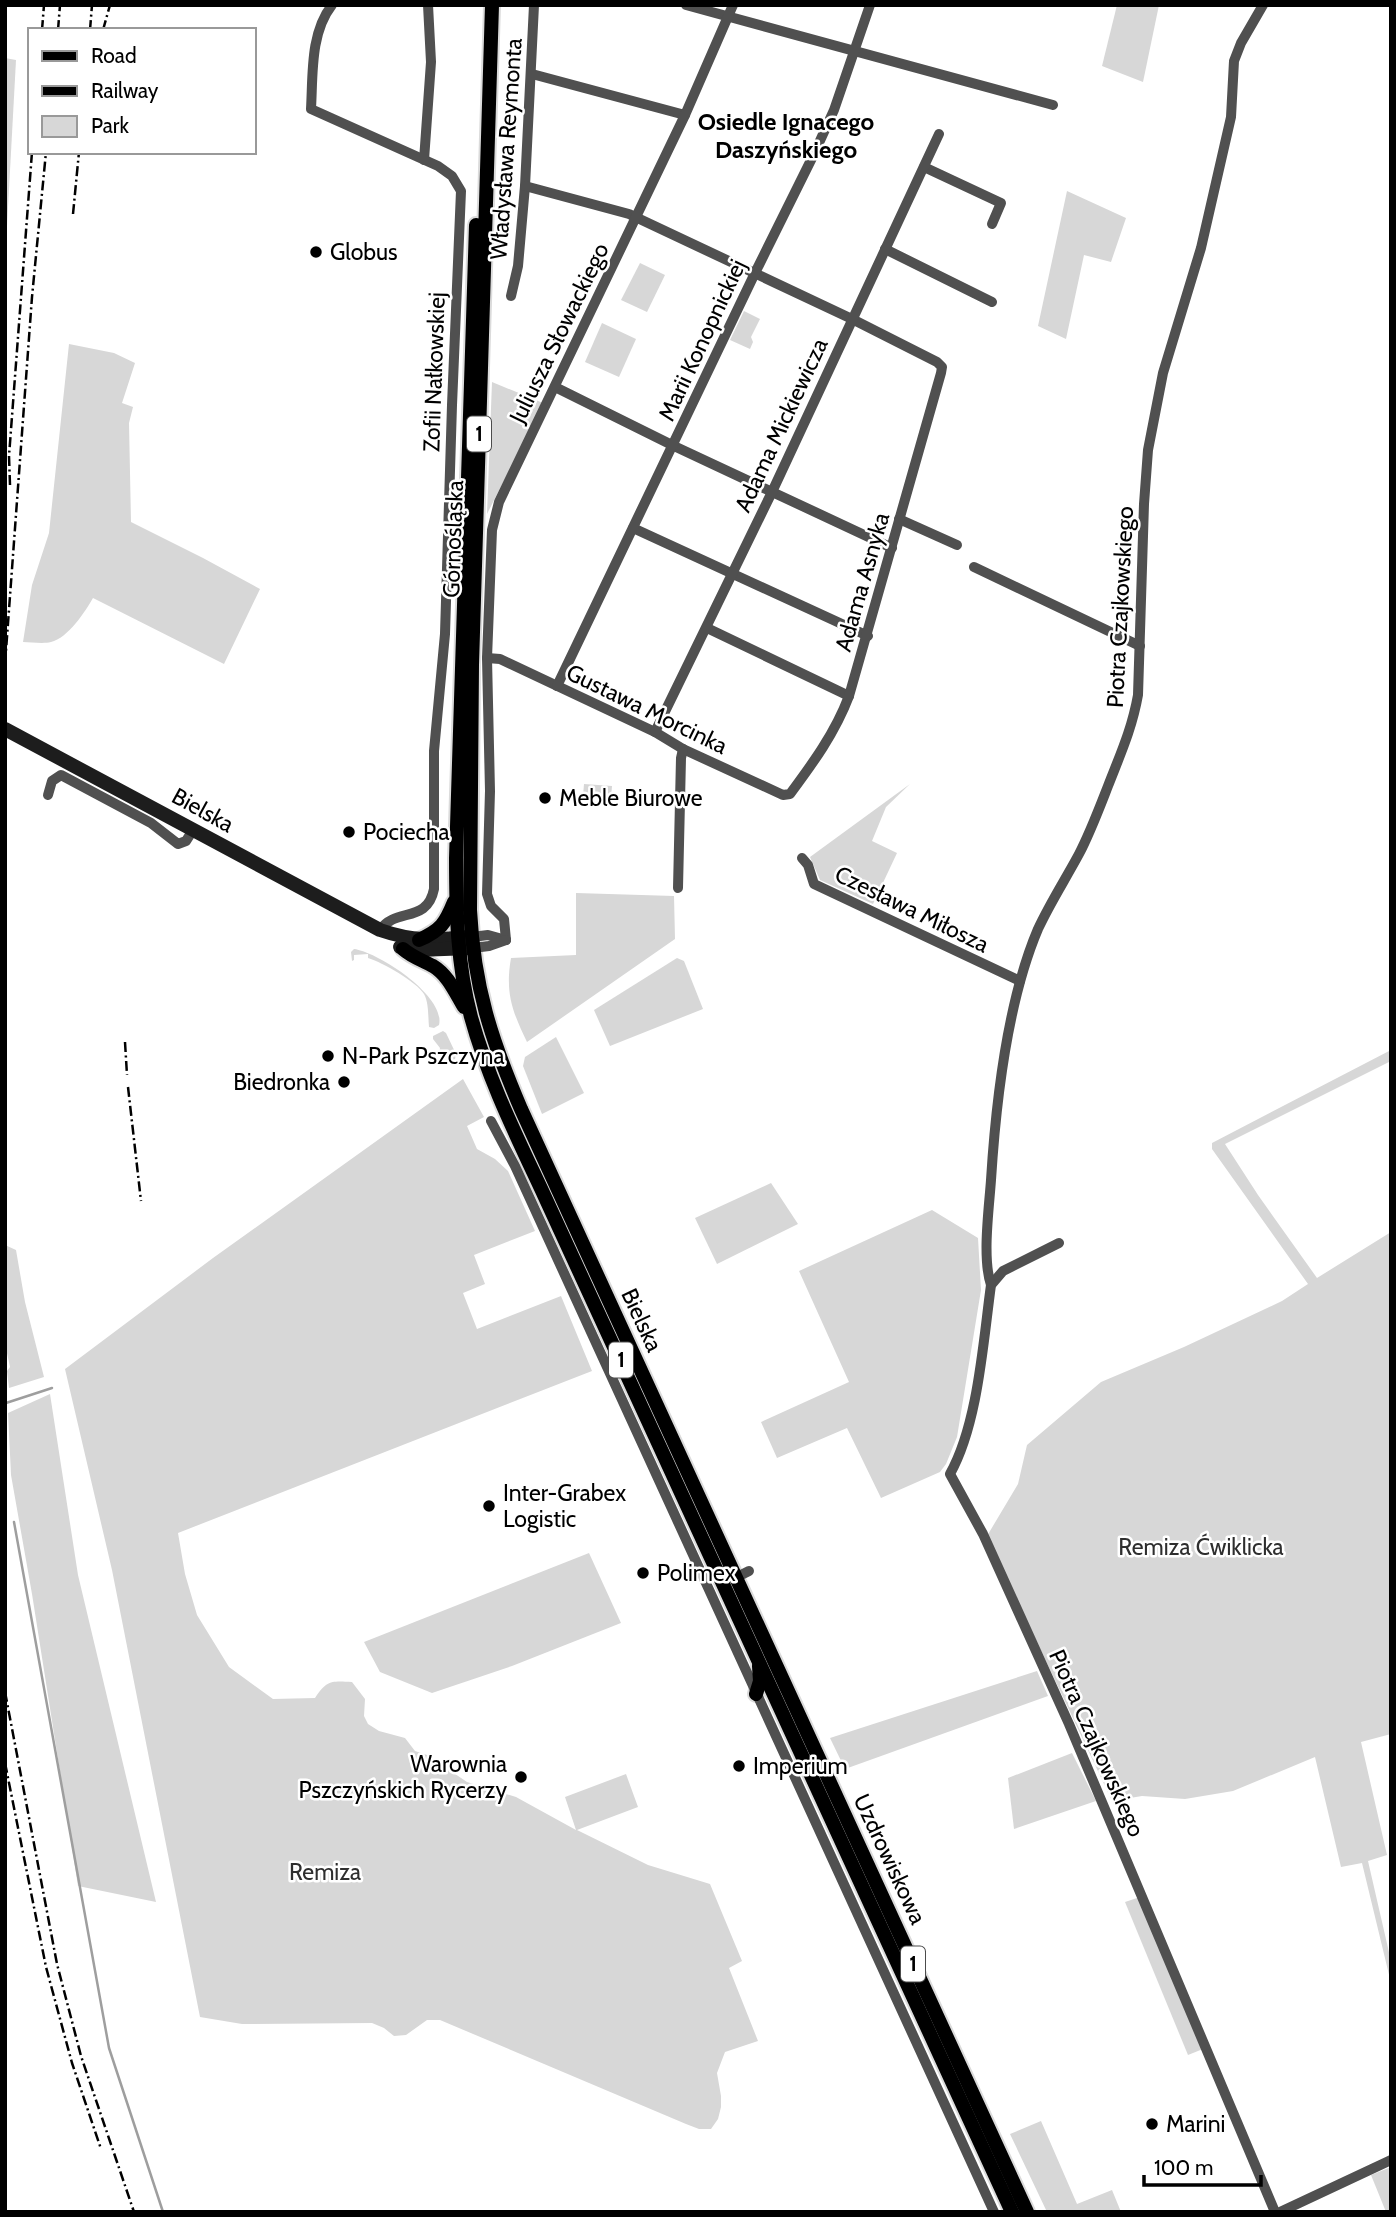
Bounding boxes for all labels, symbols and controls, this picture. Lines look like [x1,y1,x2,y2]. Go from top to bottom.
legend [28,28,256,154]
street label: Władysława Reymonta [484,37,528,261]
text: Road [91,43,137,68]
text: Railway [91,78,159,103]
district label: Osiedle Ignacego Daszyńskiego [698,107,875,164]
text: Park [91,113,129,138]
place label: Globus [330,238,398,266]
street label: Juliusza Słowackiego [503,238,615,429]
marker: Globus [308,244,324,260]
street label: Marii Konopnickiej [652,255,752,425]
street label: Zofii Nałkowskiej [417,292,451,452]
street label: Adama Mickiewicza [728,334,834,516]
road number: 1 [467,416,491,452]
street label: Górnośląska [437,480,469,598]
street label: Piotra Czajkowskiego [1101,505,1139,709]
street label: Adama Asnyka [829,509,895,655]
street label: Gustawa Morcinka [562,658,732,760]
street label: Bielska [167,782,239,838]
place label: Meble Biurowe [559,784,703,812]
marker: Meble Biurowe [537,790,553,806]
place label: Pociecha [363,818,450,846]
marker: Pociecha [341,824,357,840]
street label: Czesława Miłosza [830,860,994,958]
place label: N-Park Pszczyna [342,1042,504,1070]
marker: N-Park Pszczyna [320,1048,336,1064]
place label: Biedronka [233,1068,330,1096]
marker: Biedronka [336,1074,352,1090]
street label: Bielska [615,1284,669,1356]
road number: 1 [609,1342,633,1378]
place label: Inter-Grabex Logistic [503,1479,626,1533]
marker: Inter-Grabex Logistic [481,1498,497,1514]
park label: Remiza Ćwiklicka [1118,1533,1284,1561]
place label: Polimex [657,1559,736,1587]
marker: Polimex [635,1565,651,1581]
street label: Piotra Czajkowskiego [1043,1645,1151,1841]
place label: Warownia Pszczyńskich Rycerzy [299,1750,507,1804]
place label: Imperium [753,1752,848,1780]
marker: Imperium [731,1758,747,1774]
marker: Warownia Pszczyńskich Rycerzy [513,1769,529,1785]
street label: Uzdrowiskowa [848,1790,932,1928]
park label: Remiza [289,1858,361,1886]
road number: 1 [901,1946,925,1982]
place label: Marini [1166,2110,1225,2138]
marker: Marini [1144,2116,1160,2132]
scale bar [1144,2144,1261,2188]
text: 100 m [1154,2155,1213,2180]

